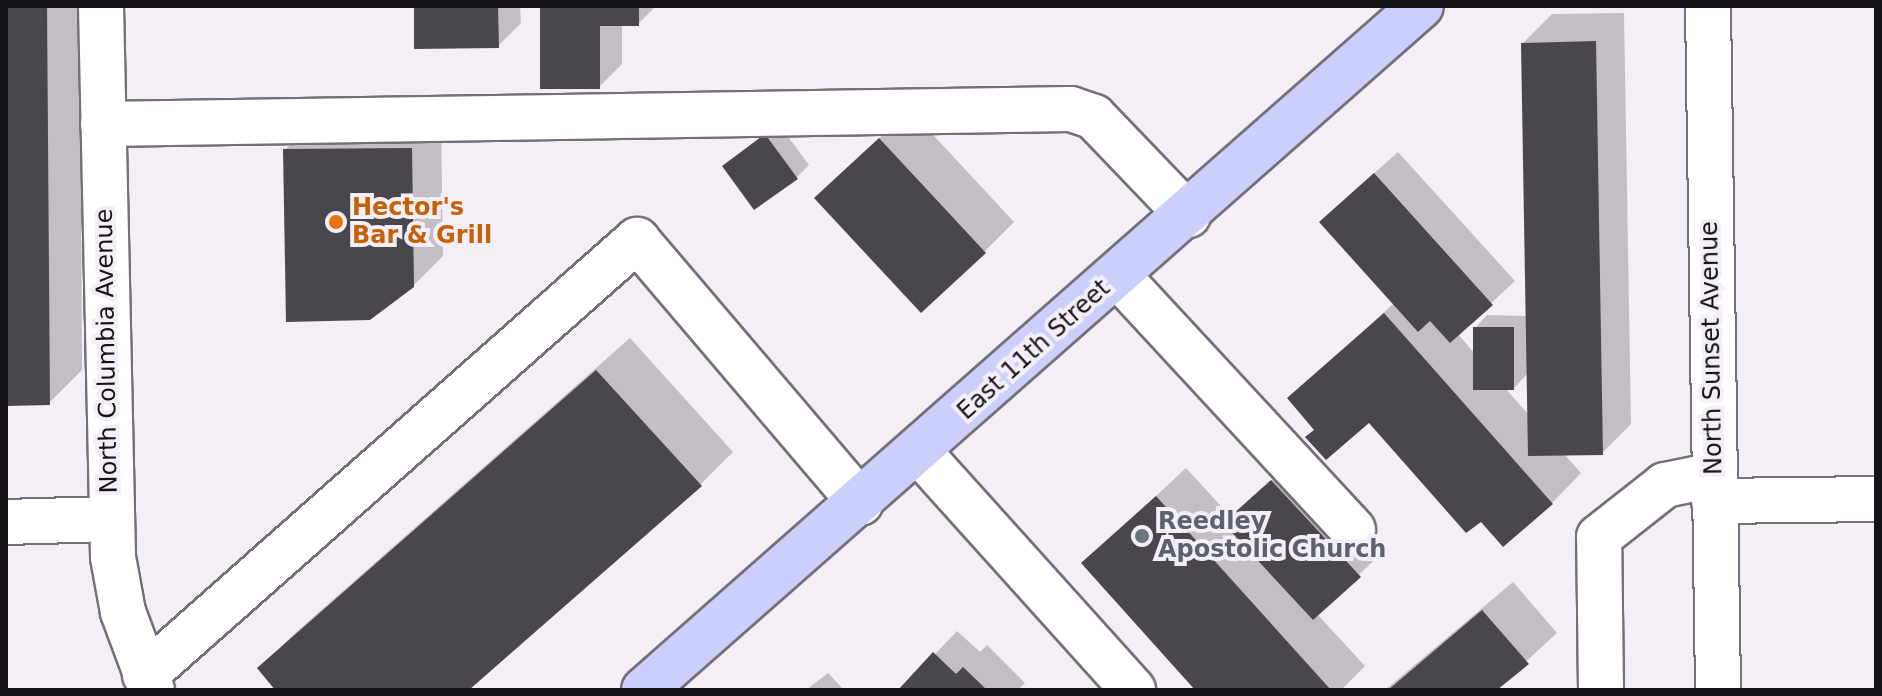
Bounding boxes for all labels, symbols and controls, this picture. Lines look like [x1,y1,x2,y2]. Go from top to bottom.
place label: Hector's Bar & Grill [352,194,492,250]
street label: North Columbia Avenue [90,208,124,494]
marker: Hector's Bar & Grill [327,213,345,231]
street label: North Sunset Avenue [1695,221,1729,475]
street label: East 11th Street [952,274,1116,426]
place label: Reedley Apostolic Church [1158,508,1386,564]
marker: Reedley Apostolic Church [1133,527,1151,545]

